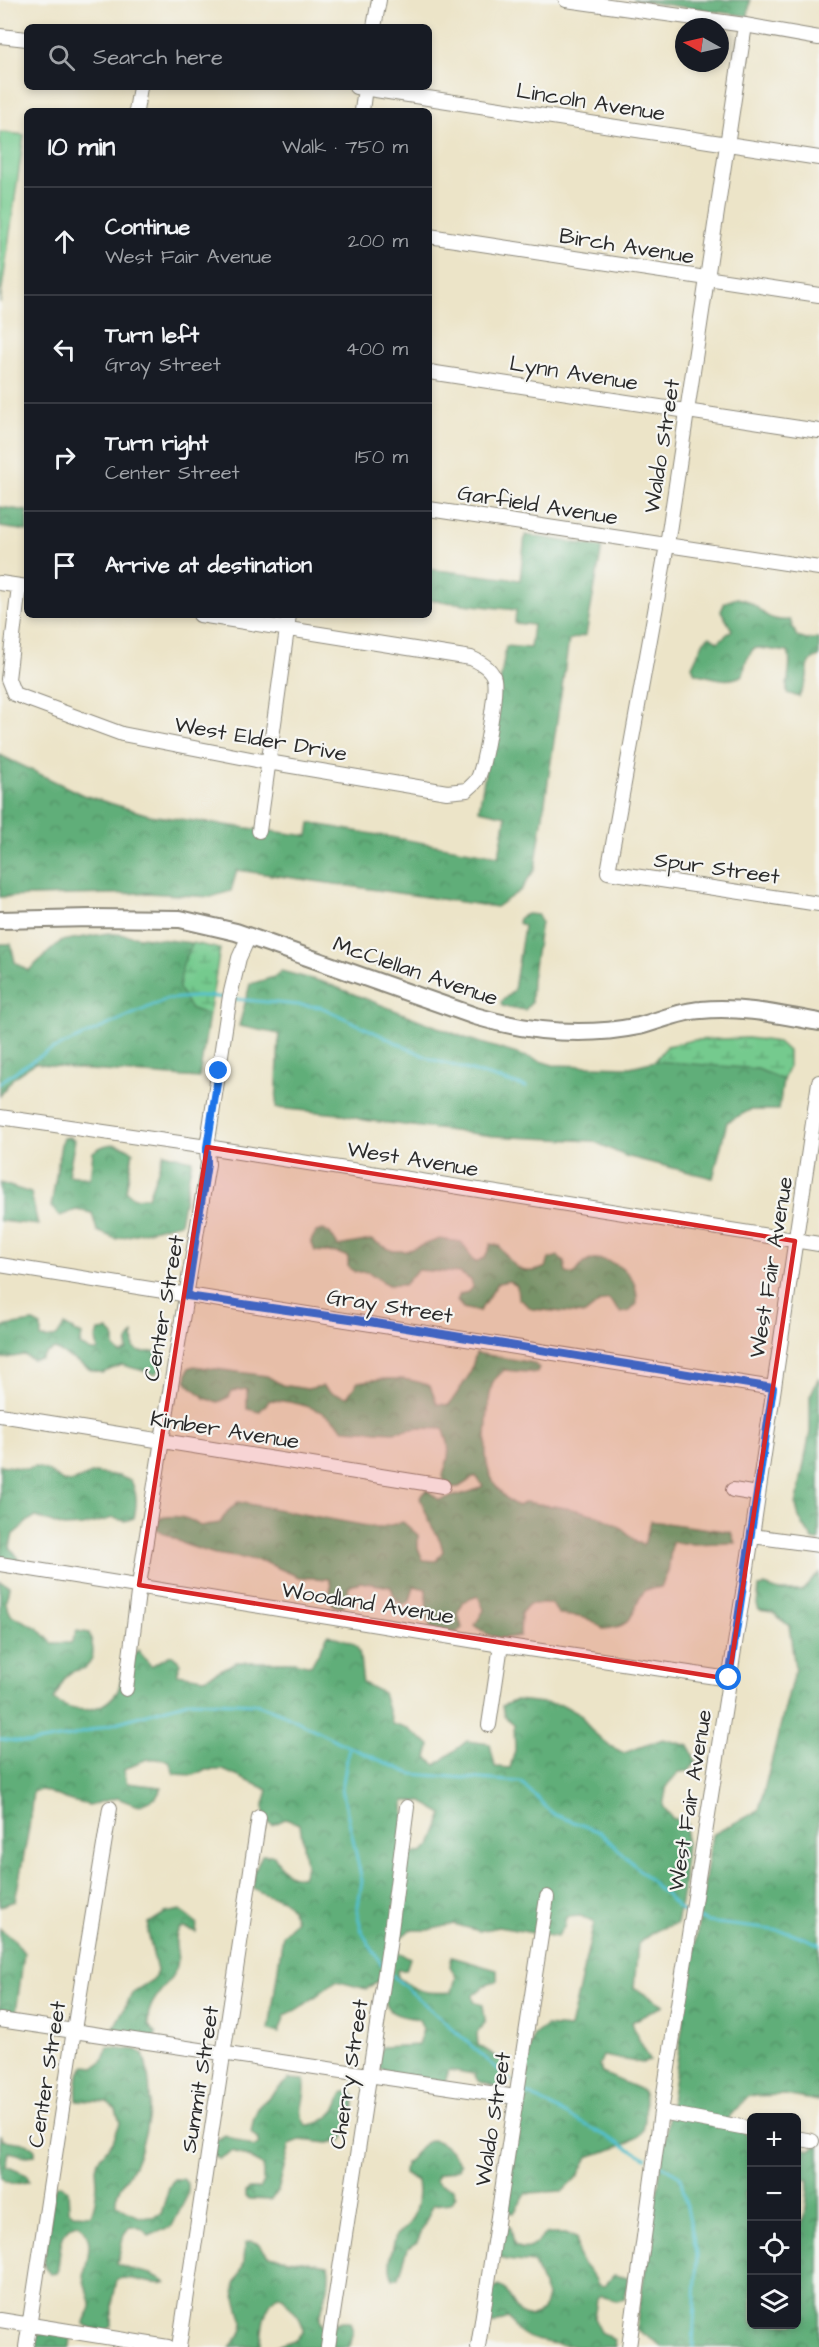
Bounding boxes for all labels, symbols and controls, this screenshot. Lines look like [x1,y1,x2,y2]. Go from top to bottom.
north arrow [675,18,729,72]
search box [24,24,432,90]
icon: search [45,41,78,74]
text: Search here [93,42,223,73]
street label: Lincoln Avenue [514,75,668,130]
text: 10 min [48,129,115,165]
text: Walk · 750 m [282,133,408,161]
text: Continue [105,212,190,243]
street label: Birch Avenue [557,221,697,272]
icon: ahead [48,225,81,258]
text: 200 m [348,227,408,255]
text: West Fair Avenue [105,243,272,271]
text: Turn left [105,320,199,351]
icon: left [48,333,81,366]
text: 400 m [346,335,408,363]
street label: Lynn Avenue [507,348,640,400]
text: Gray Street [105,351,221,379]
street label: Waldo Street [637,377,688,516]
text: Turn right [105,428,208,459]
icon: right [48,441,81,474]
text: 150 m [355,443,408,471]
text: Center Street [105,459,240,487]
street label: Garfield Avenue [455,478,620,533]
icon: arrive [48,549,81,582]
text: Arrive at destination [105,550,312,581]
street label: West Elder Drive [172,709,350,770]
street label: Spur Street [652,844,782,893]
street label: McClellan Avenue [329,929,502,1014]
route end [205,1057,231,1083]
street label: West Avenue [345,1134,481,1185]
street label: West Fair Avenue [742,1174,801,1360]
street label: Center Street [136,1233,193,1384]
street label: Gray Street [324,1281,455,1333]
street label: Kimber Avenue [148,1403,302,1458]
street label: Woodland Avenue [279,1575,456,1632]
route start [715,1664,741,1690]
street label: West Fair Avenue [661,1707,720,1893]
street label: Cherry Street [322,1997,378,2152]
street label: Center Street [21,1999,74,2150]
street label: Summit Street [174,2003,227,2155]
street label: Waldo Street [468,2050,519,2189]
map controls [747,2113,801,2329]
button: + [747,2113,801,2167]
button: − [747,2167,801,2221]
button: locate [747,2221,801,2275]
button: layers [747,2275,801,2329]

